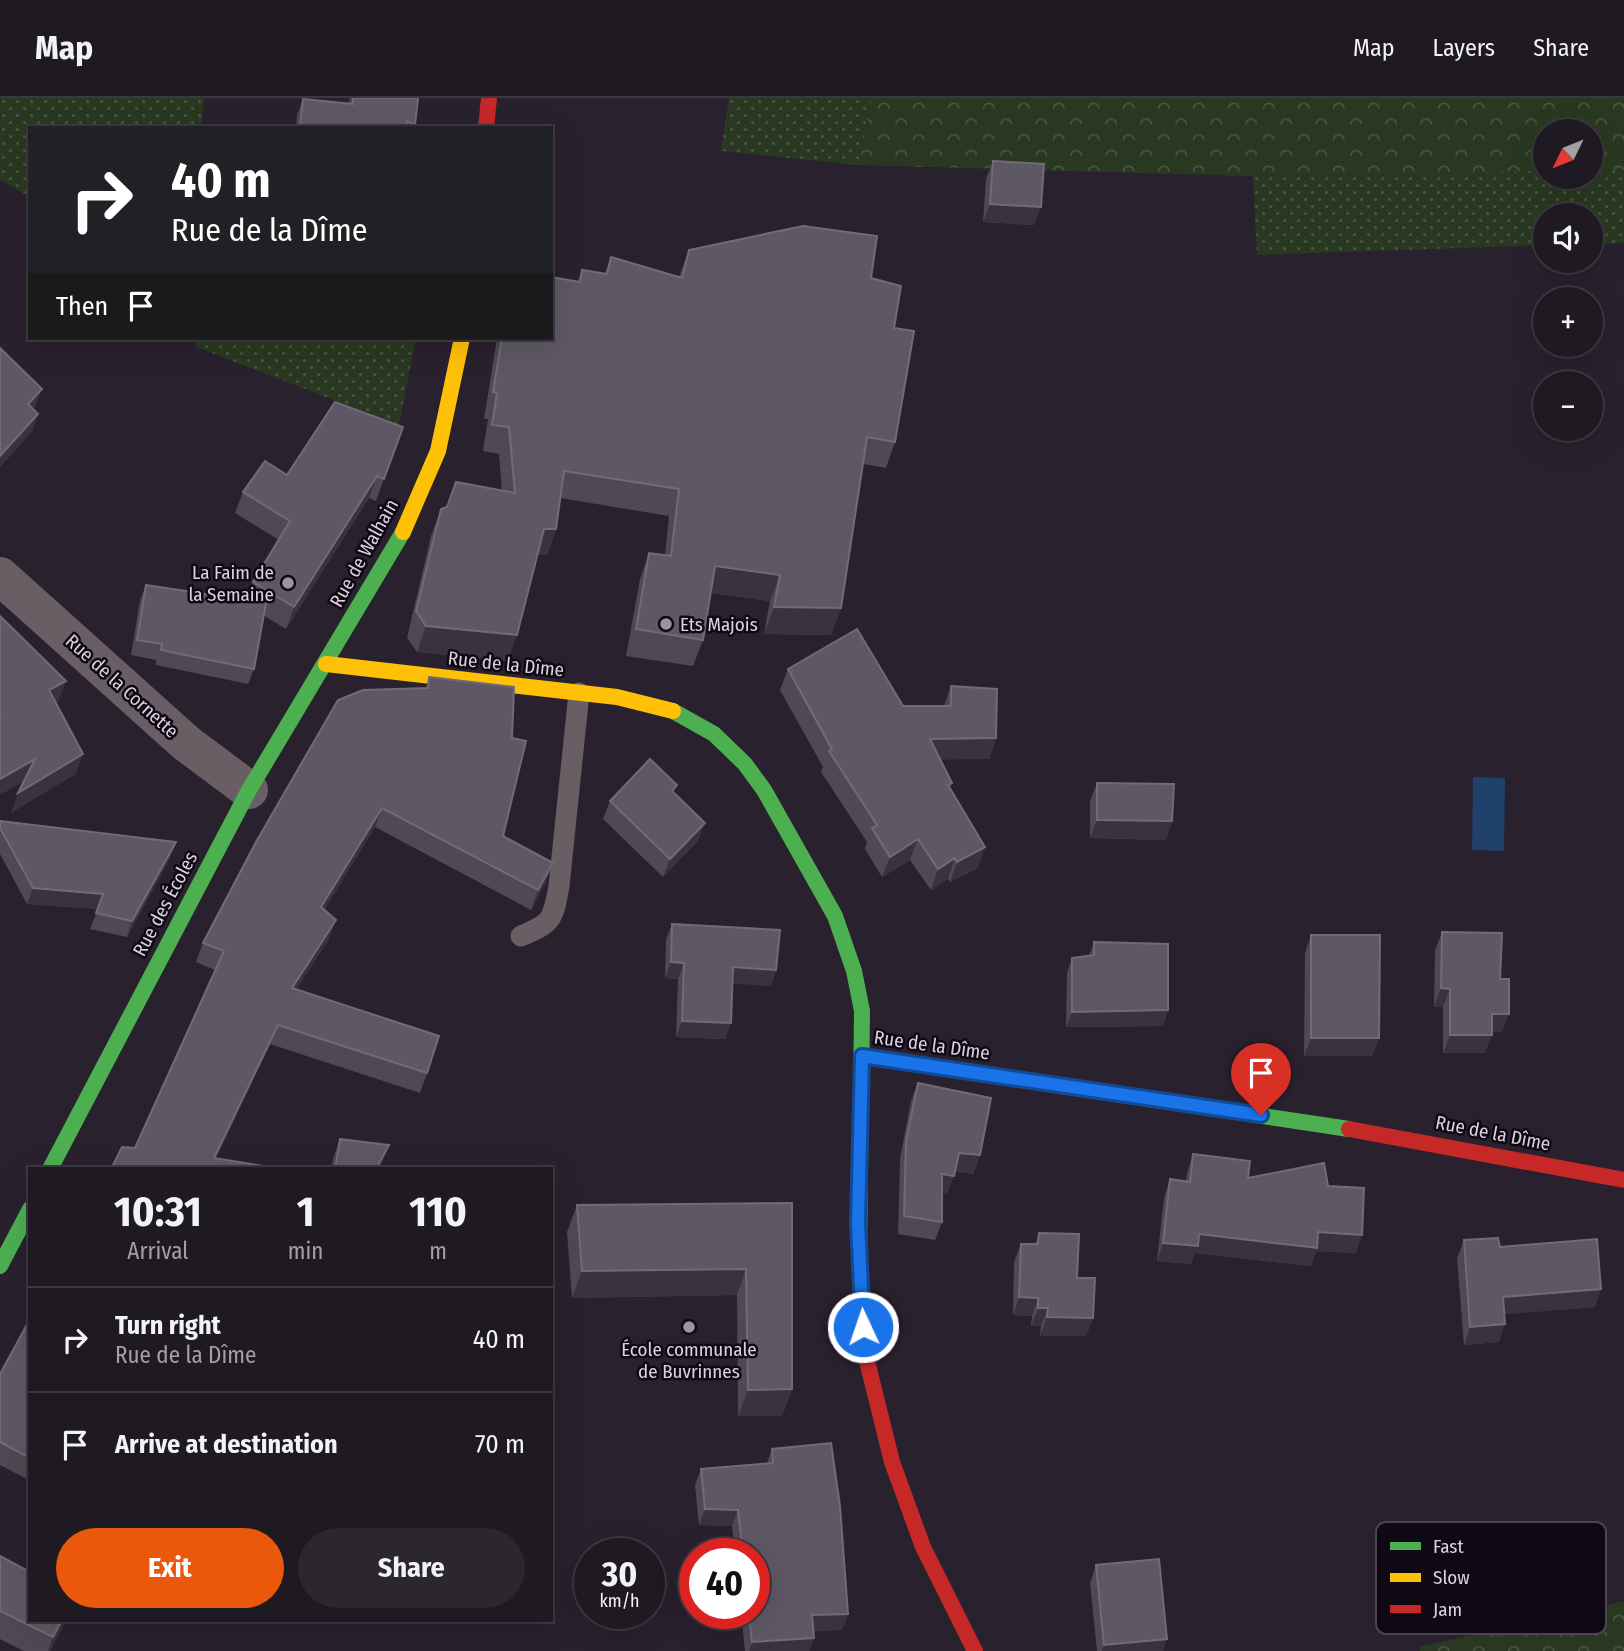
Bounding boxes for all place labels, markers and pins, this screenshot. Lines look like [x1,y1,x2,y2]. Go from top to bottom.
place label: La Faim de la Semaine [188,561,274,606]
marker: La Faim de la Semaine [280,575,296,591]
place label: Ets Majois [680,613,758,636]
marker: Ets Majois [658,616,674,632]
pin [1231,1043,1291,1115]
marker: École communale de Buvrinnes [681,1319,697,1335]
place label: École communale de Buvrinnes [621,1338,757,1383]

